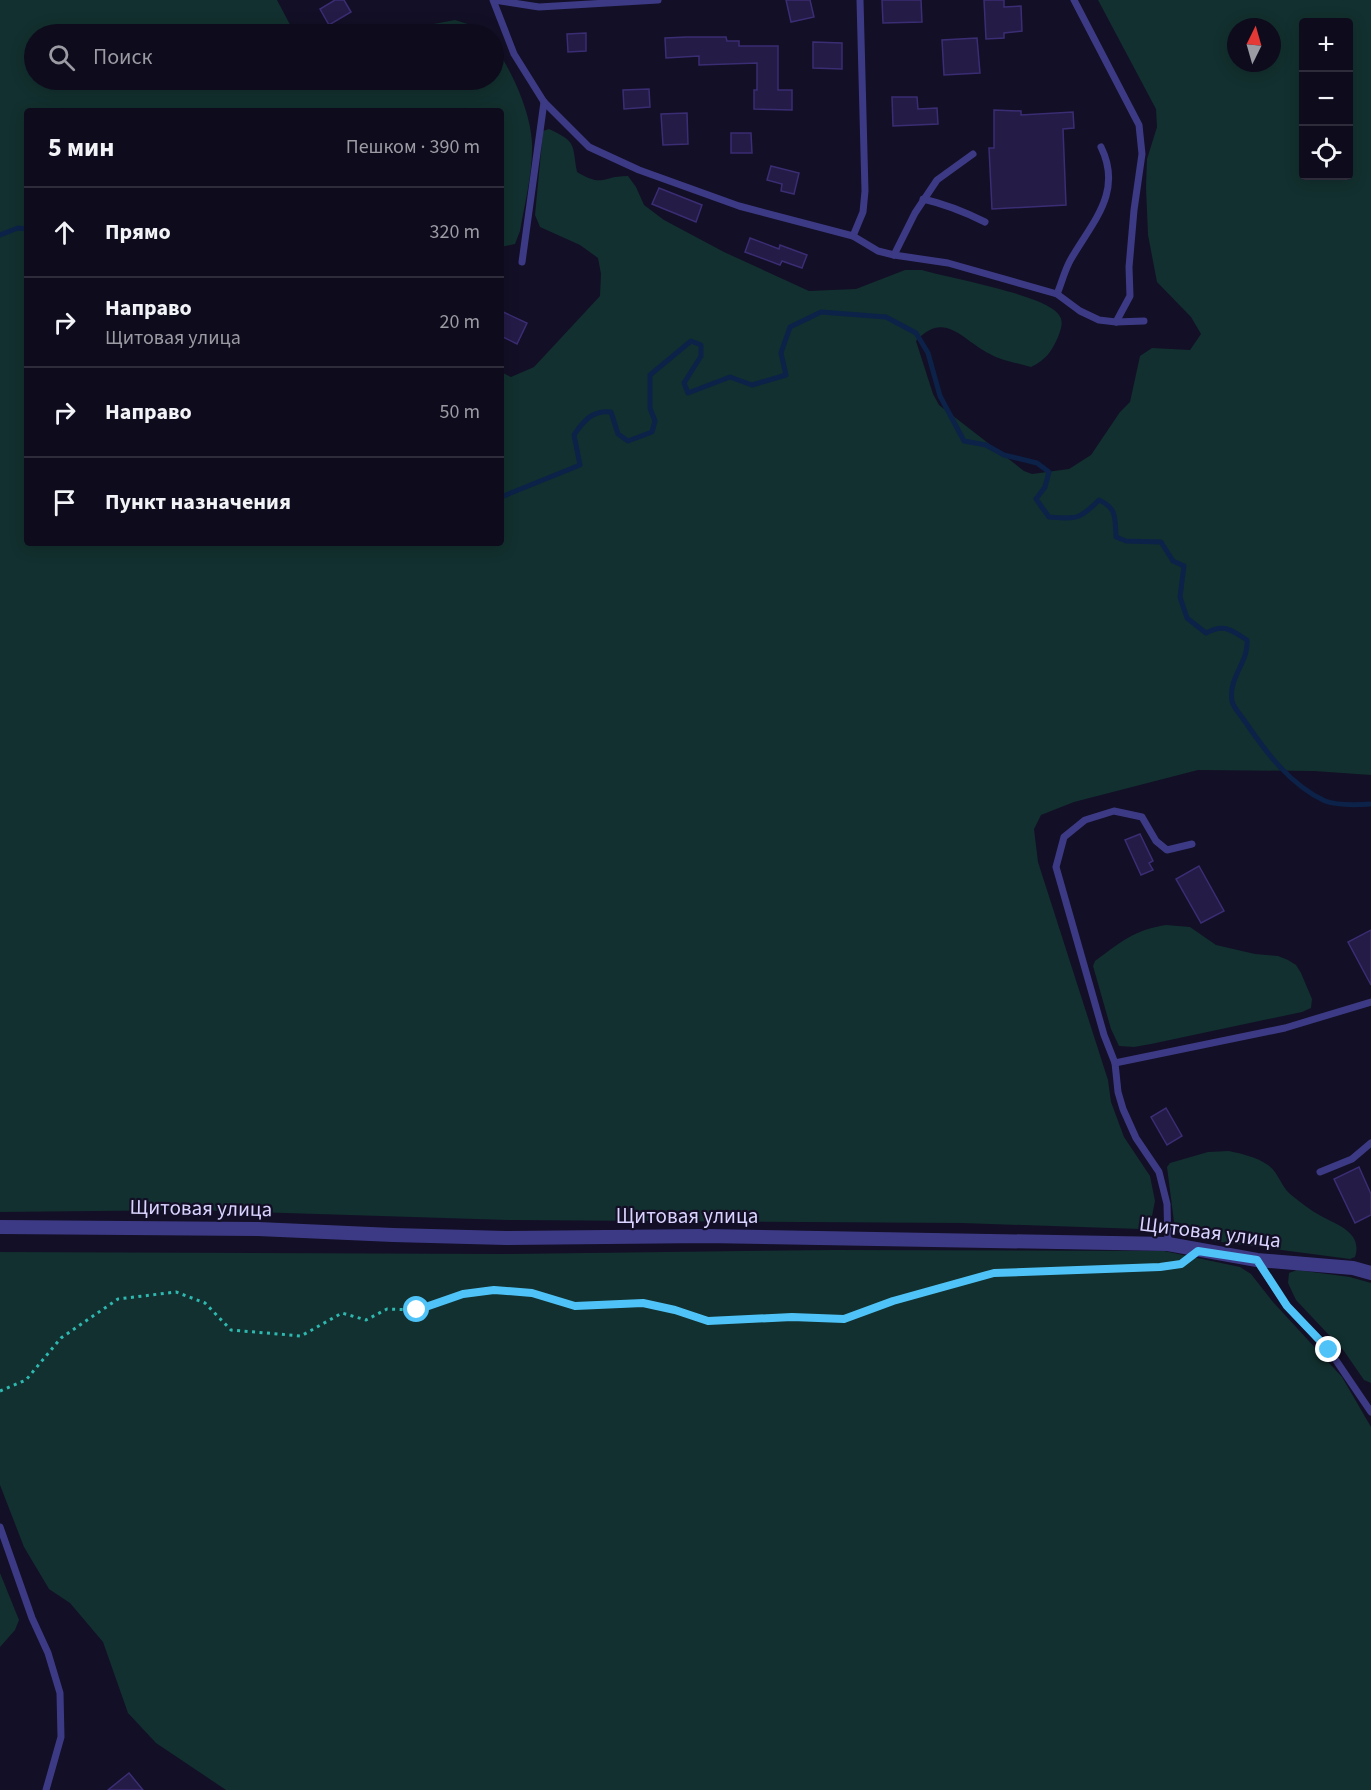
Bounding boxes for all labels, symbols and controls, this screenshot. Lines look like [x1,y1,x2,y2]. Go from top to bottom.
north arrow [1227,18,1281,72]
map controls [1299,18,1353,180]
button: + [1299,18,1353,72]
search box [24,24,504,90]
icon: search [45,41,78,74]
text: Поиск [93,41,152,73]
button: − [1299,72,1353,126]
button: locate [1299,126,1353,180]
text: 5 мин [48,129,114,166]
text: Пешком · 390 m [346,133,480,161]
icon: ahead [48,216,81,249]
text: Прямо [105,216,171,248]
text: 320 m [430,218,480,246]
text: Направо [105,292,192,324]
icon: right [48,306,81,339]
text: 20 m [440,308,480,336]
text: Щитовая улица [105,324,241,352]
icon: right [48,396,81,429]
text: Направо [105,396,192,428]
text: 50 m [440,398,480,426]
icon: arrive [48,486,81,519]
text: Пункт назначения [105,486,291,518]
street label: Щитовая улица [129,1192,273,1224]
street label: Щитовая улица [616,1201,758,1231]
street label: Щитовая улица [1137,1208,1283,1256]
route start [403,1296,429,1322]
route end [1315,1336,1341,1362]

